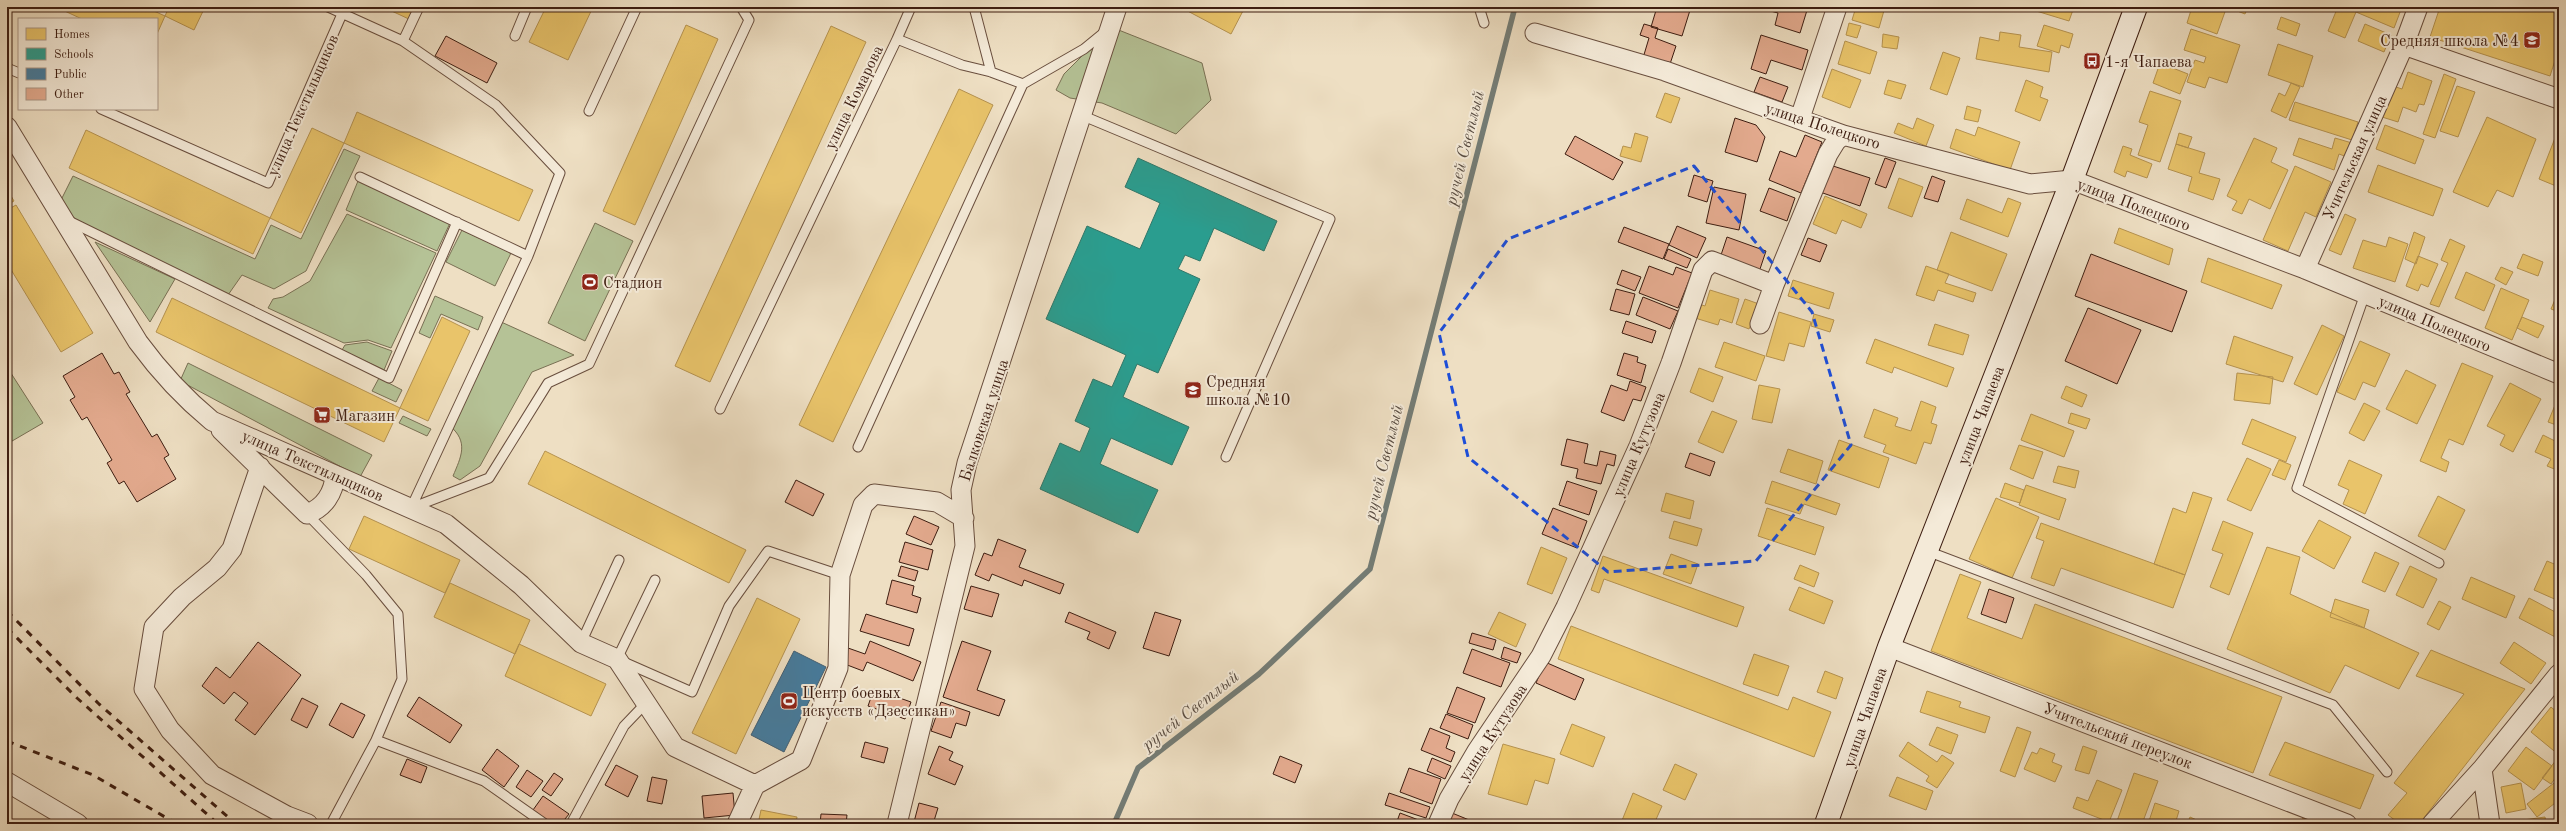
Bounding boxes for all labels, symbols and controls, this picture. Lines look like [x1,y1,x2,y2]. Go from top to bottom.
legend [18,18,158,110]
text: Homes [54,29,90,41]
school or university icon: Средняя школа №4 [2522,30,2542,50]
street label: улица Текстильщиков [265,32,342,179]
place label: Средняя школа №4 [2380,34,2519,50]
street label: улица Комарова [823,43,887,153]
text: Schools [54,49,94,61]
bus stop icon: 1-я Чапаева [2082,51,2102,71]
place label: 1-я Чапаева [2105,55,2192,71]
text: Public [54,69,86,81]
text: Other [54,89,84,101]
water label: ручей Светлый [1442,89,1488,210]
street label: Учительская улица [2321,93,2391,223]
street label: улица Полецкого [1763,101,1882,153]
street label: улица Полецкого [2074,177,2192,235]
sports icon: Стадион [580,272,600,292]
place label: Стадион [603,276,663,292]
street label: улица Полецкого [2376,294,2493,356]
street label: Балковская улица [958,357,1012,484]
street label: улица Чапаева [1956,364,2008,467]
place label: Средняя школа №10 [1206,375,1290,409]
school or university icon: Средняя школа №10 [1183,380,1203,400]
street label: улица Кутузова [1611,390,1669,499]
water label: ручей Светлый [1361,403,1407,524]
supermarket icon: Магазин [312,405,332,425]
place label: Магазин [335,409,395,425]
street label: улица Текстильщиков [239,428,386,505]
street label: улица Чапаева [1841,665,1891,770]
water label: ручей Светлый [1138,668,1243,755]
street label: улица Кутузова [1456,682,1531,784]
place label: Центр боевых искусств «Дзессикан» [802,686,956,720]
sports icon: Центр боевых искусств «Дзессикан» [779,691,799,711]
street label: Учительский переулок [2041,701,2194,773]

